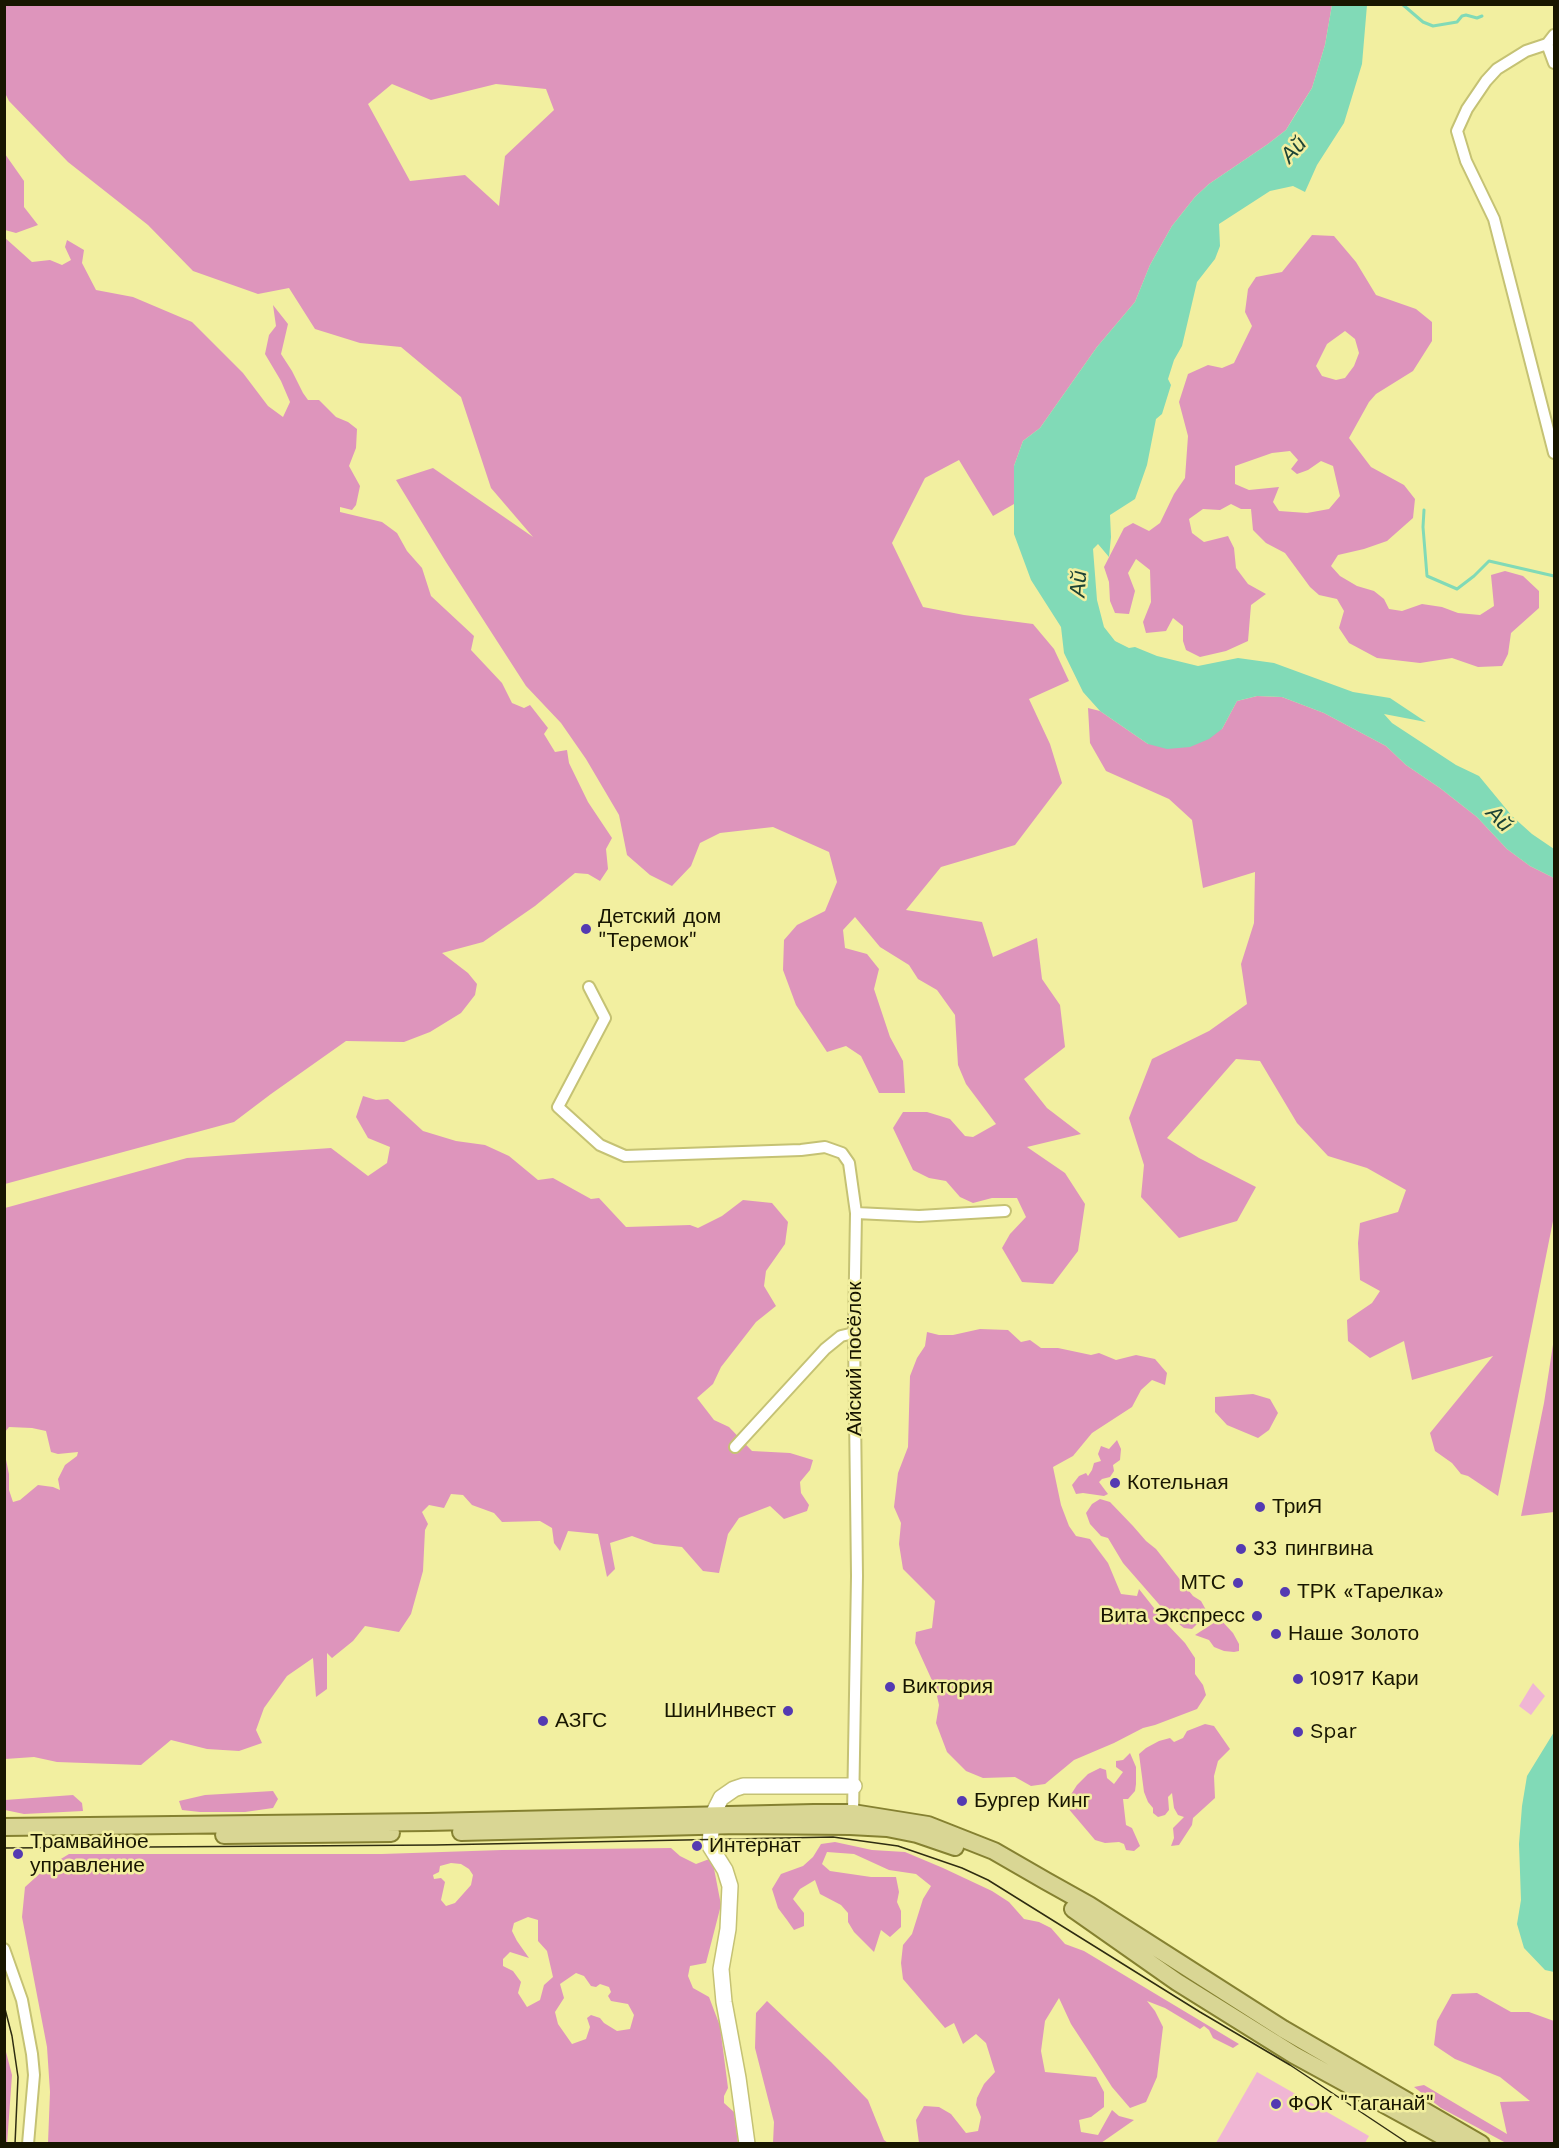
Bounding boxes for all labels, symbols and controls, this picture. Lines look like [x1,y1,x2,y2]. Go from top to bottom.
water label: Ай [1275,131,1313,169]
water label: Ай [1065,570,1093,598]
water label: Ай [1480,800,1518,838]
place label: Детский дом "Теремок" [598,904,721,954]
marker: Детский дом "Теремок" [579,922,593,936]
street label: Айский посёлок [842,1282,868,1436]
place label: Котельная [1127,1470,1229,1496]
marker: Котельная [1108,1476,1122,1490]
place label: ТриЯ [1272,1494,1322,1520]
marker: ТриЯ [1253,1500,1267,1514]
place label: 33 пингвина [1253,1536,1373,1562]
marker: 33 пингвина [1234,1542,1248,1556]
place label: МТС [1181,1570,1226,1596]
marker: МТС [1231,1576,1245,1590]
place label: ТРК «Тарелка» [1297,1579,1444,1605]
marker: ТРК «Тарелка» [1278,1585,1292,1599]
place label: Вита Экспресс [1100,1603,1245,1629]
marker: Вита Экспресс [1250,1609,1264,1623]
place label: Наше Золото [1288,1621,1419,1647]
marker: Наше Золото [1269,1627,1283,1641]
place label: 10917 Кари [1310,1666,1419,1692]
marker: 10917 Кари [1291,1672,1305,1686]
place label: Виктория [902,1674,993,1700]
marker: Виктория [883,1680,897,1694]
place label: ШинИнвест [664,1698,776,1724]
marker: ШинИнвест [781,1704,795,1718]
place label: АЗГС [555,1708,607,1734]
marker: АЗГС [536,1714,550,1728]
place label: Spar [1310,1719,1357,1745]
marker: Spar [1291,1725,1305,1739]
place label: Бургер Кинг [974,1788,1090,1814]
marker: Бургер Кинг [955,1794,969,1808]
place label: Трамвайное управление [30,1829,149,1879]
place label: Интернат [709,1833,801,1859]
marker: Интернат [690,1839,704,1853]
marker: Трамвайное управление [11,1847,25,1861]
place label: ФОК "Таганай" [1288,2091,1434,2117]
marker: ФОК "Таганай" [1269,2097,1283,2111]

